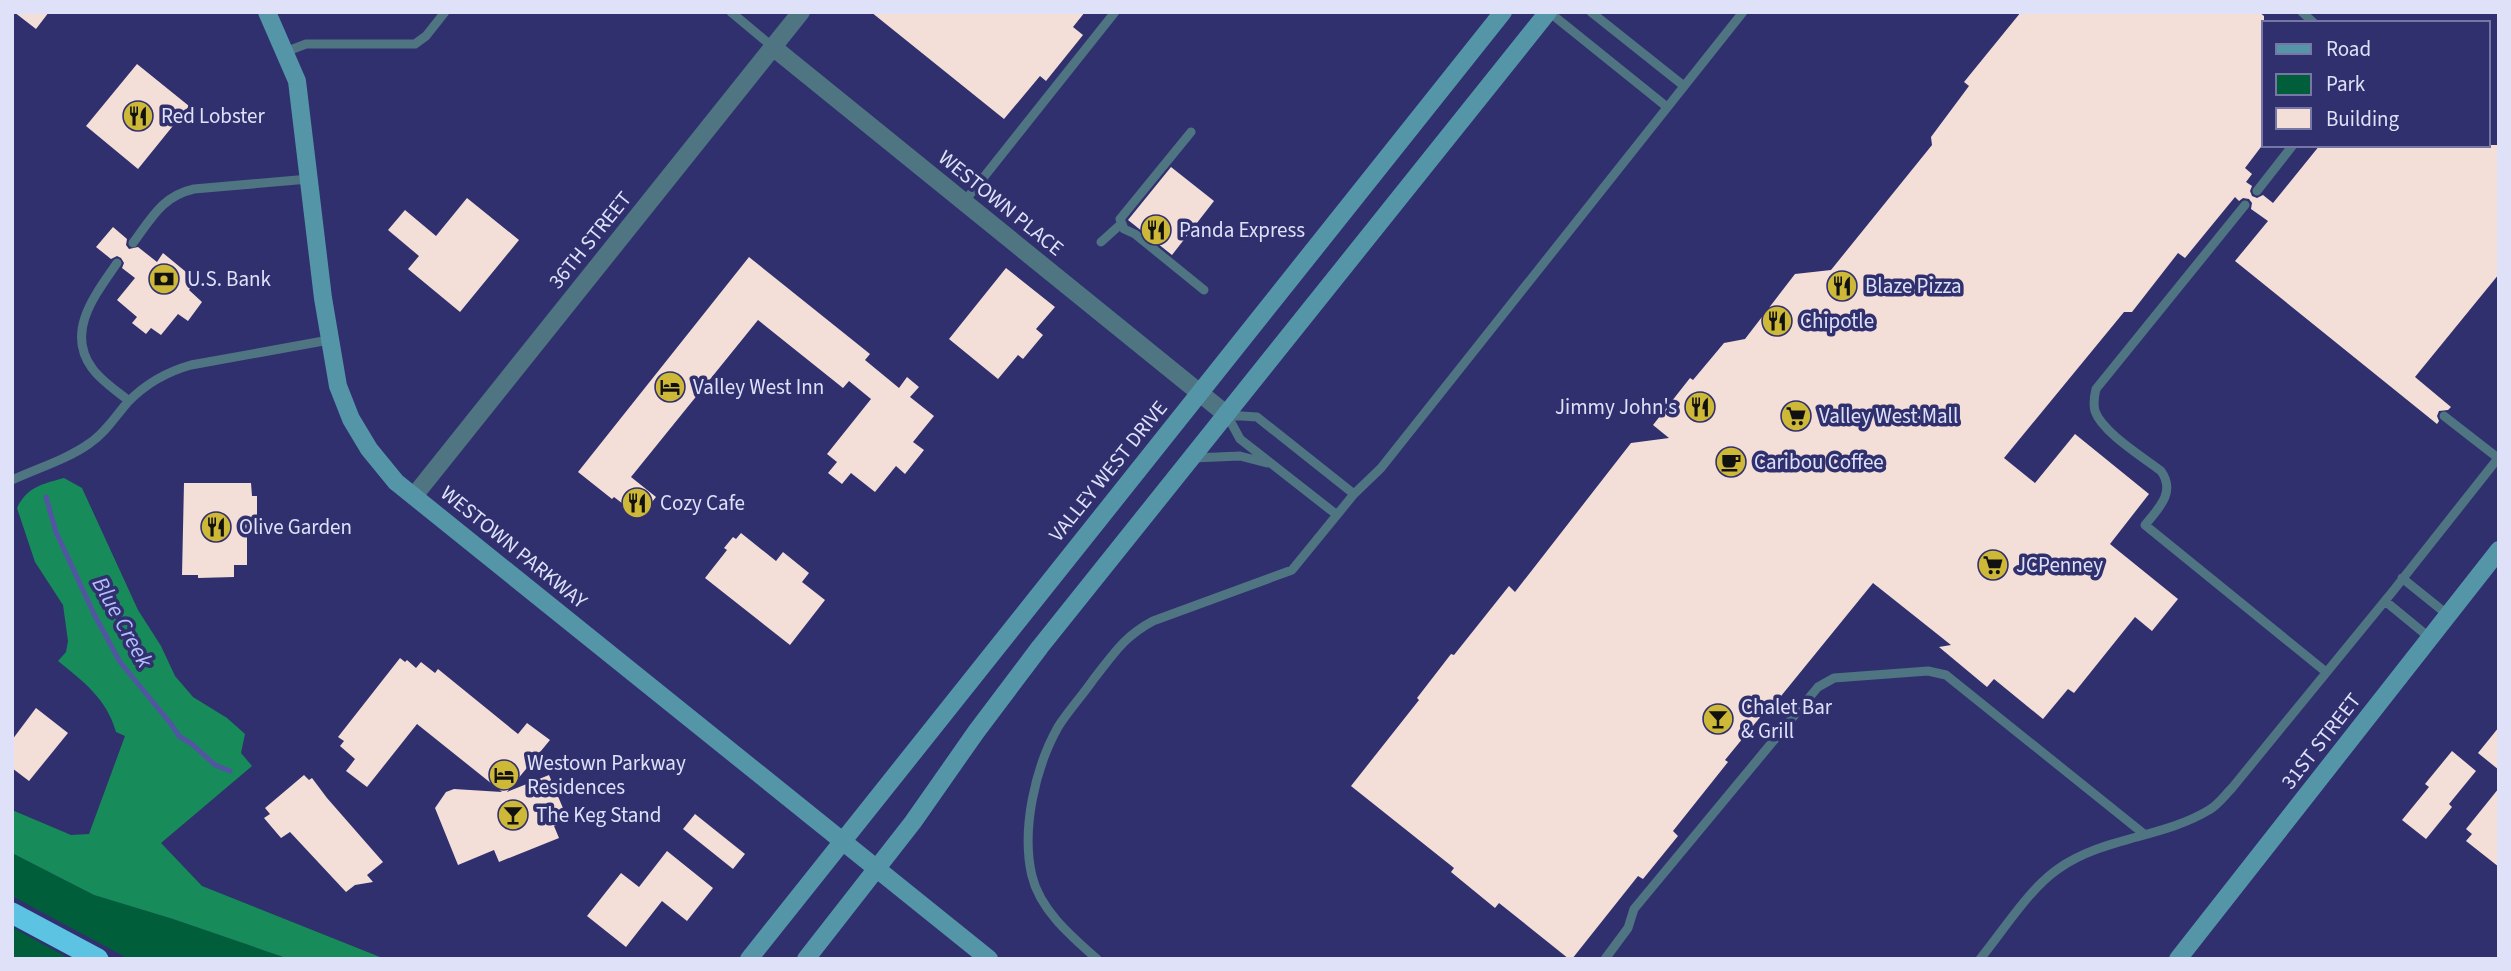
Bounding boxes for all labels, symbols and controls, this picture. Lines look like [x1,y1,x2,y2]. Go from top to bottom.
legend [2262,21,2490,147]
text: Road [2326,34,2371,64]
text: Park [2326,69,2366,99]
restaurant icon: Red Lobster [121,99,155,133]
place label: Red Lobster [161,101,266,131]
text: Building [2326,104,2400,134]
street label: WESTOWN PLACE [932,143,1070,263]
street label: 36TH STREET [541,185,639,295]
restaurant icon: Panda Express [1139,213,1173,247]
place label: Panda Express [1179,215,1305,245]
bank icon: U.S. Bank [147,262,181,296]
place label: U.S. Bank [187,264,271,294]
restaurant icon: Blaze Pizza [1825,269,1859,303]
place label: Blaze Pizza [1865,271,1962,301]
restaurant icon: Chipotle [1760,304,1794,338]
place label: Chipotle [1800,306,1874,336]
hotel icon: Valley West Inn [653,370,687,404]
place label: Valley West Inn [693,372,824,402]
restaurant icon: Jimmy John's [1683,390,1717,424]
place label: Jimmy John's [1555,392,1677,422]
street label: VALLEY WEST DRIVE [1042,394,1174,548]
supermarket icon: Valley West Mall [1779,399,1813,433]
place label: Valley West Mall [1819,401,1958,431]
cafe icon: Caribou Coffee [1714,445,1748,479]
place label: Caribou Coffee [1754,447,1884,477]
street label: WESTOWN PARKWAY [434,478,595,616]
restaurant icon: Cozy Cafe [620,486,654,520]
place label: Cozy Cafe [660,488,745,518]
restaurant icon: Olive Garden [199,510,233,544]
place label: Olive Garden [239,512,352,542]
supermarket icon: JCPenney [1976,548,2010,582]
place label: JCPenney [2016,550,2103,580]
water label: Blue Creek [84,571,162,675]
street label: 31ST STREET [2274,687,2368,795]
place label: Chalet Bar & Grill [1741,692,1833,746]
bar icon: Chalet Bar & Grill [1701,702,1735,736]
place label: Westown Parkway Residences [527,748,686,802]
hotel icon: Westown Parkway Residences [487,758,521,792]
bar icon: The Keg Stand [496,798,530,832]
place label: The Keg Stand [536,800,661,830]

